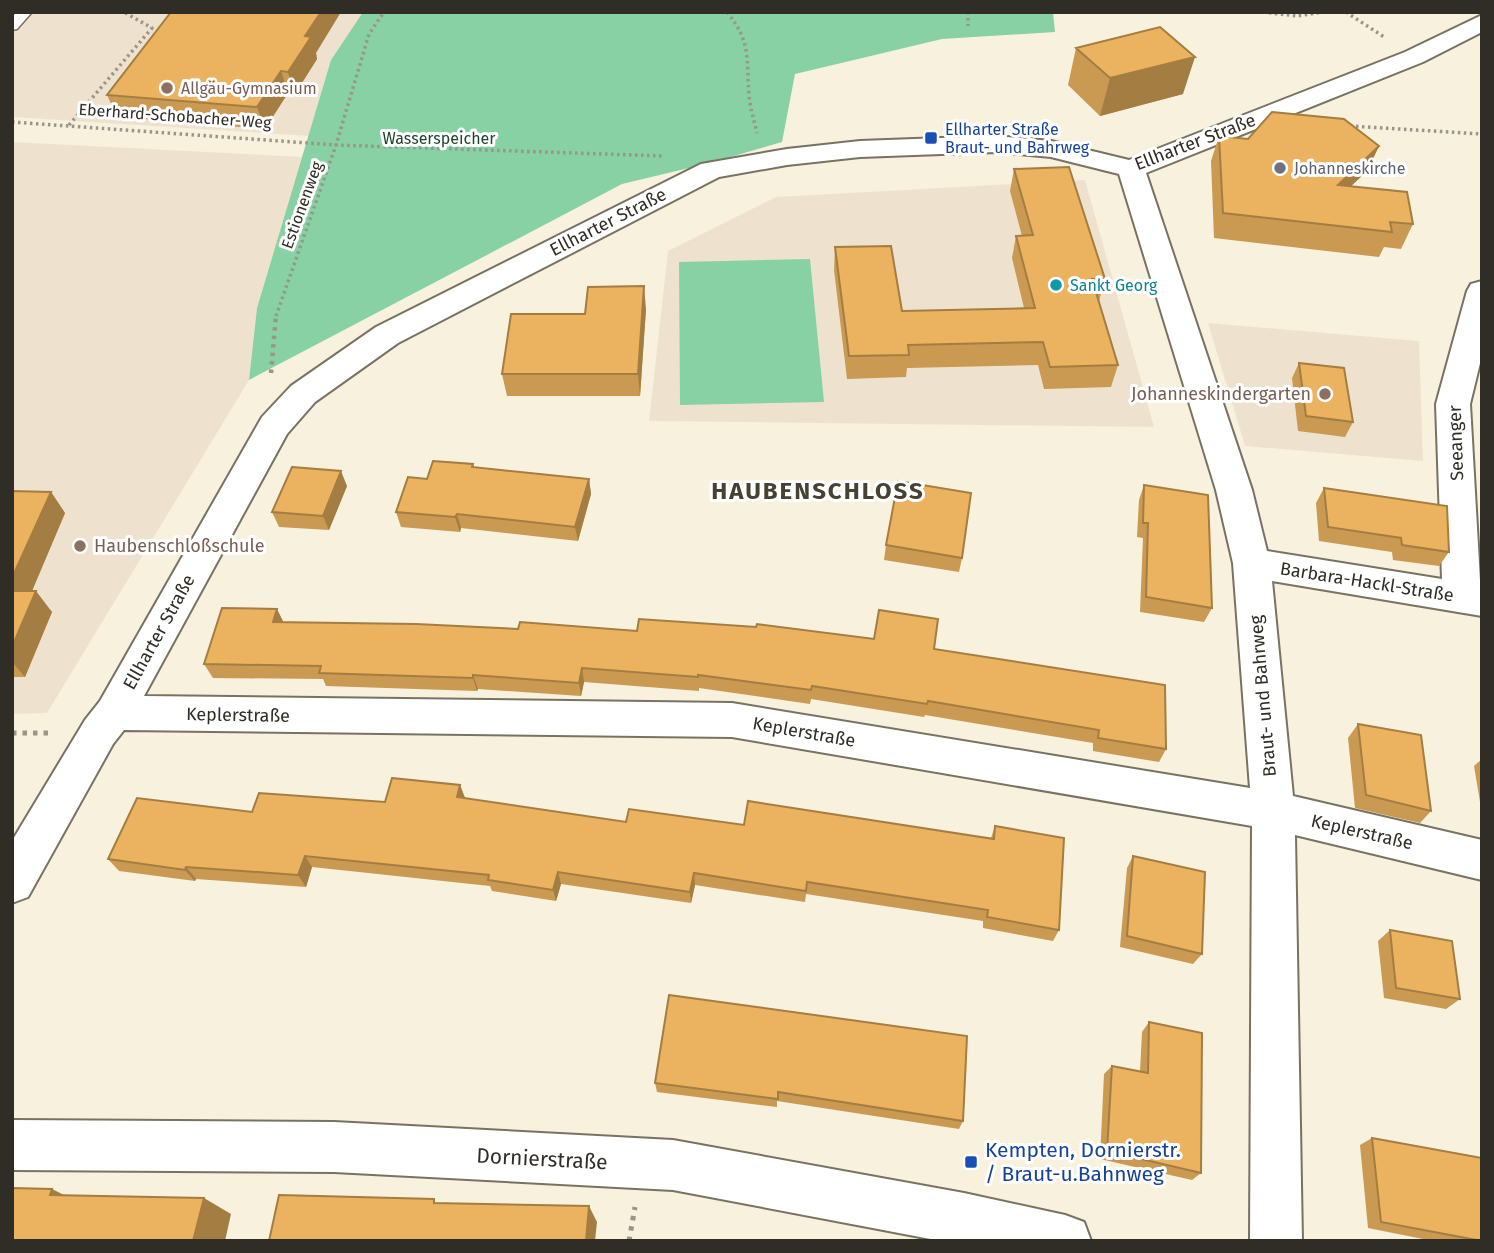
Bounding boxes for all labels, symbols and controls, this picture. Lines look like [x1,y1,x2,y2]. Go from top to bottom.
place label: Allgäu-Gymnasium [181,79,317,98]
marker: Allgäu-Gymnasium [159,80,175,96]
street label: Eberhard-Schobacher-Weg [78,100,273,132]
street label: Ellharter Straße [1131,109,1259,175]
place label: Ellharter Straße Braut- und Bahrweg [945,120,1090,157]
park label: Wasserspeicher [383,129,496,148]
marker: Ellharter Straße Braut- und Bahrweg [923,130,939,146]
street label: Estionenweg [277,158,327,251]
place label: Johanneskirche [1294,159,1405,178]
marker: Johanneskirche [1272,160,1288,176]
street label: Ellharter Straße [546,183,670,261]
place label: Sankt Georg [1070,276,1158,295]
marker: Sankt Georg [1048,277,1064,293]
place label: Johanneskindergarten [1131,383,1311,405]
marker: Johanneskindergarten [1317,386,1333,402]
street label: Seeanger [1444,405,1468,481]
district label: HAUBENSCHLOSS [711,477,925,505]
place label: Haubenschloßschule [94,535,265,557]
marker: Haubenschloßschule [72,538,88,554]
street label: Barbara-Hackl-Straße [1279,557,1455,607]
street label: Ellharter Straße [118,571,200,693]
street label: Braut- und Bahrweg [1245,614,1281,778]
street label: Keplerstraße [186,703,290,727]
street label: Keplerstraße [751,712,857,752]
street label: Keplerstraße [1309,810,1415,854]
place label: Kempten, Dornierstr. / Braut-u.Bahnweg [985,1137,1181,1187]
street label: Dornierstraße [476,1143,608,1175]
marker: Kempten, Dornierstr. / Braut-u.Bahnweg [963,1154,979,1170]

